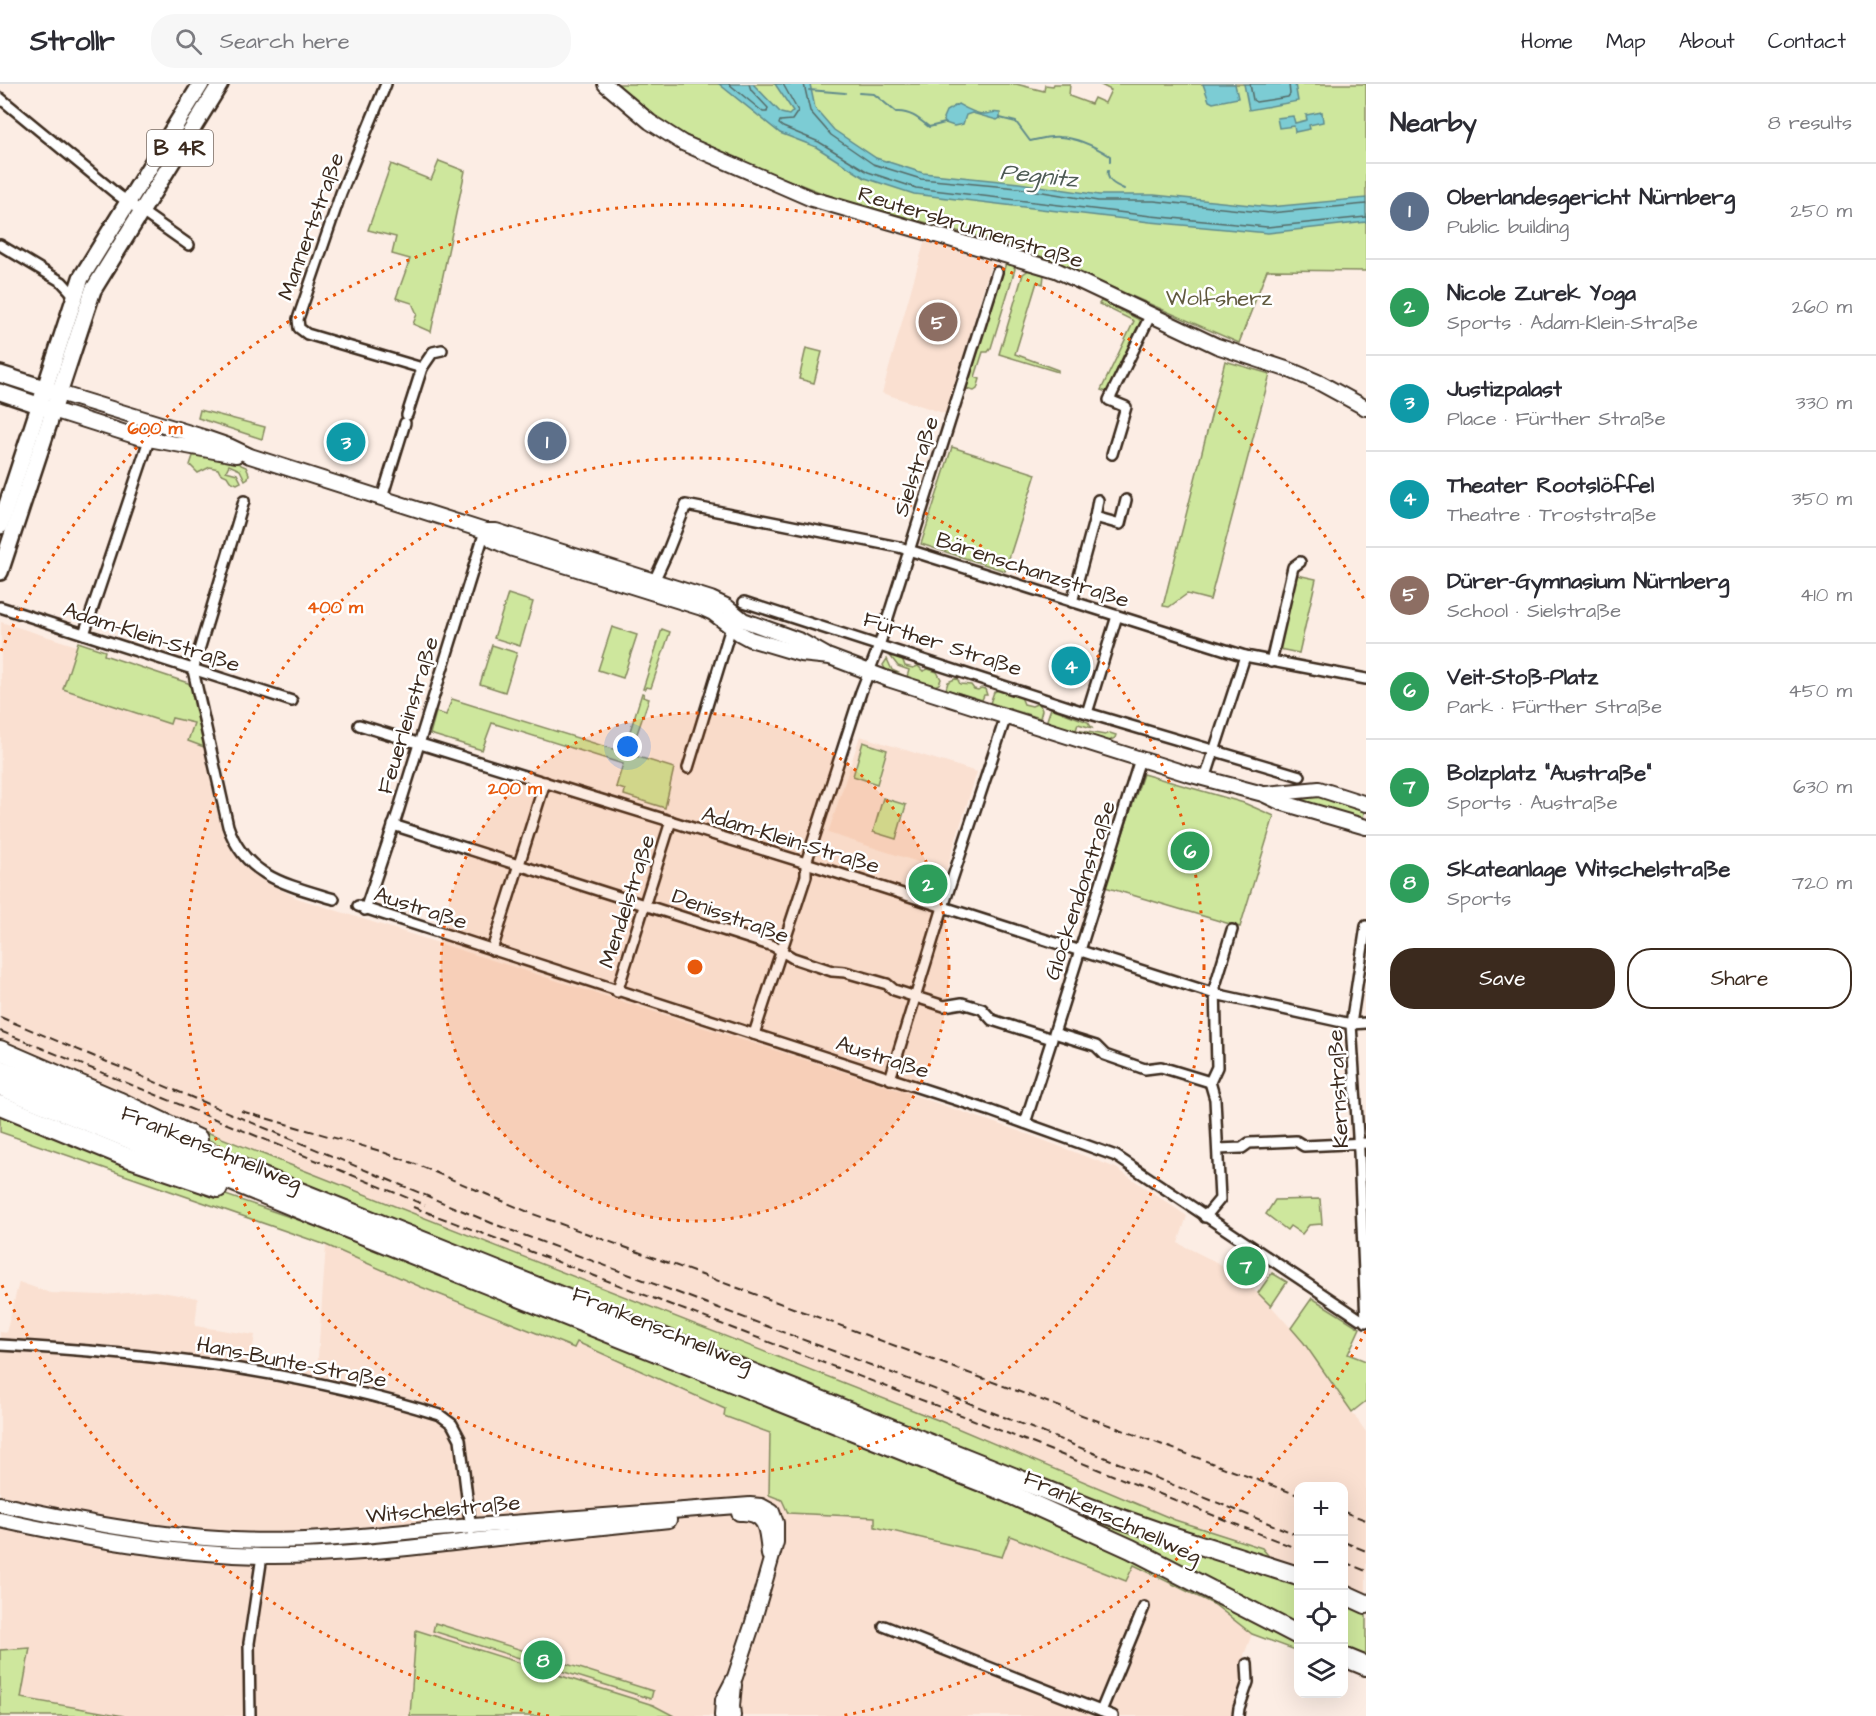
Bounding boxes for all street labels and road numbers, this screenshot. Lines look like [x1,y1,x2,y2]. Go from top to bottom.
road number: B 4R [147,130,213,166]
street label: Mannertstraße [270,148,353,305]
street label: Reutersbrunnenstraße [854,178,1087,277]
street label: Sielstraße [886,412,947,521]
street label: Bärenschanzstraße [932,525,1133,616]
street label: Adam-Klein-Straße [59,594,244,681]
street label: Fürther Straße [859,604,1026,685]
street label: Feuerleinstraße [370,633,447,798]
street label: Glockendonstraße [1037,797,1124,984]
street label: Adam-Klein-Straße [698,799,883,882]
street label: Mendelstraße [591,831,664,972]
street label: Austraße [370,879,471,938]
street label: Denisstraße [668,881,793,952]
street label: Austraße [832,1028,933,1087]
street label: Kernstraße [1320,1029,1357,1149]
street label: Frankenschnellweg [116,1098,307,1200]
street label: Frankenschnellweg [567,1279,758,1381]
street label: Hans-Bunte-Straße [194,1329,389,1396]
street label: Frankenschnellweg [1018,1463,1206,1573]
street label: Witschelstraße [365,1487,522,1532]

